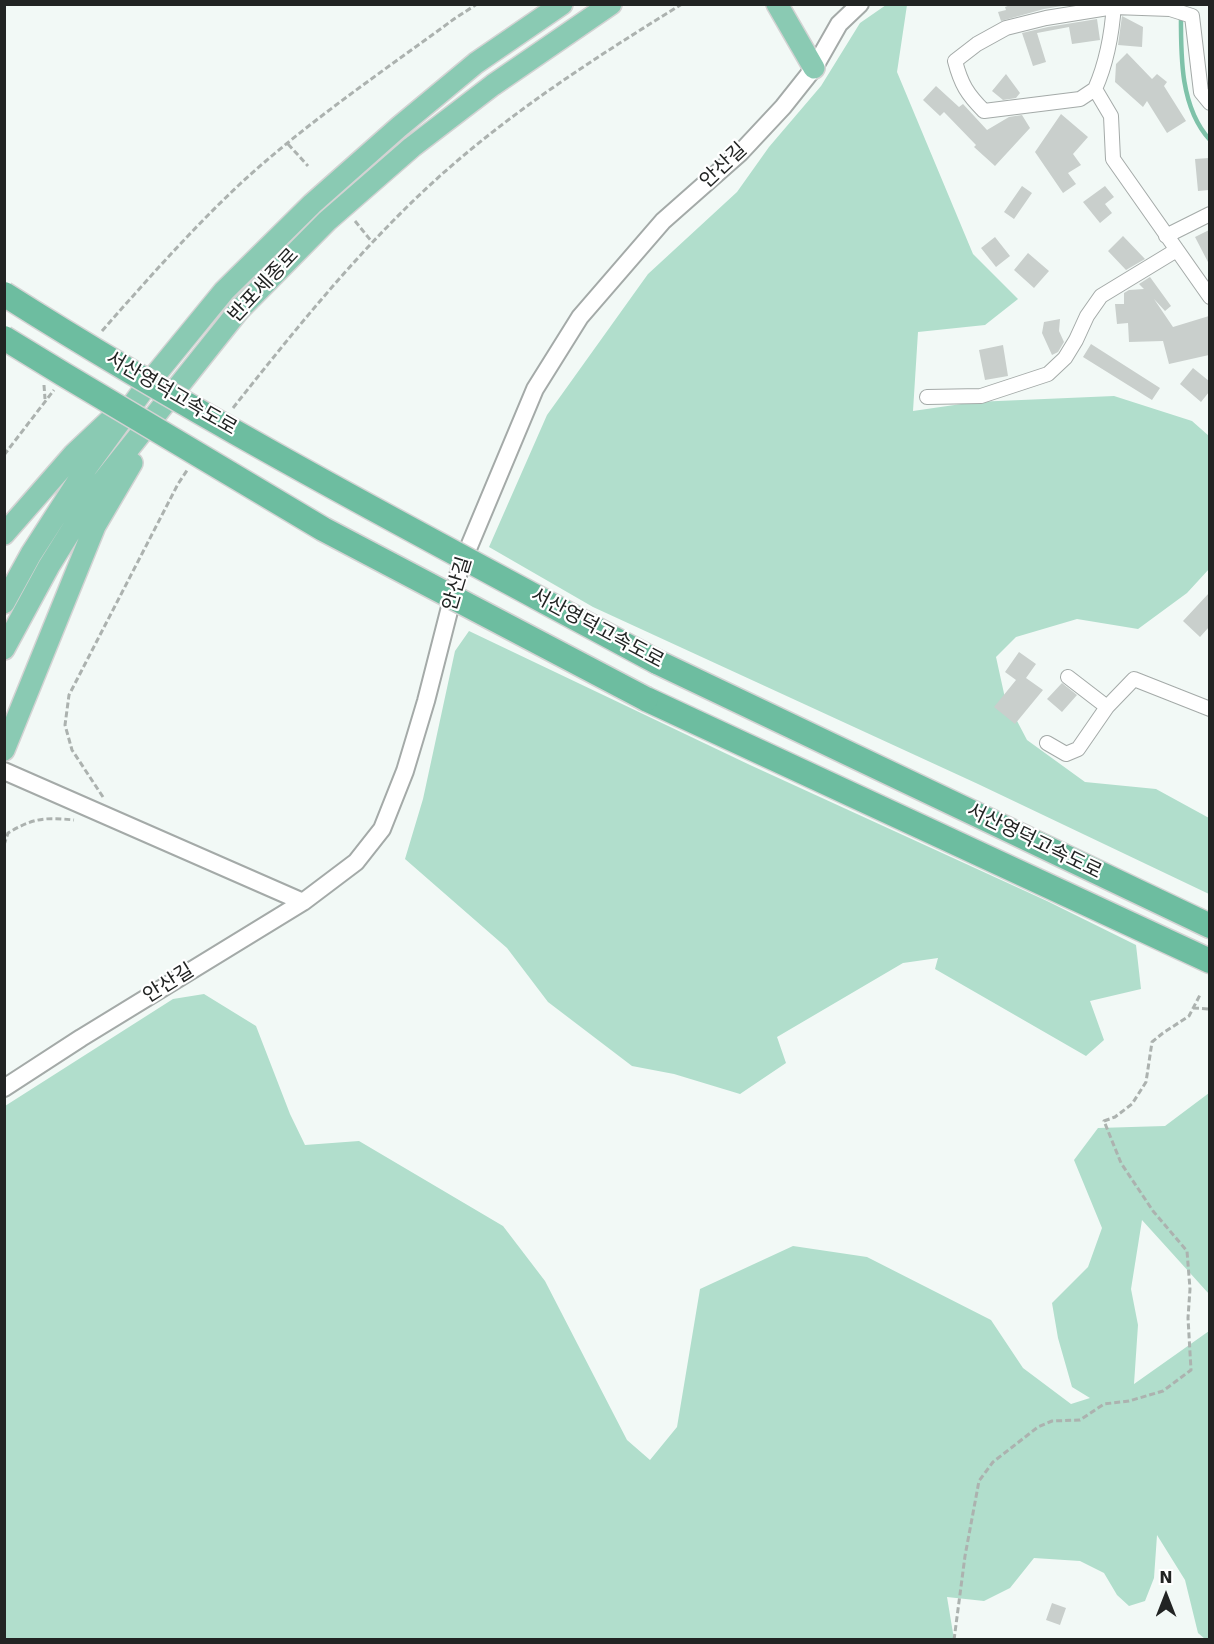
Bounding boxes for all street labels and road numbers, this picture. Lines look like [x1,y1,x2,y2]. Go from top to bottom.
street label: 안산길 [696,138,752,194]
street label: 반포세종로 [224,244,304,328]
street label: 서산영덕고속도로 [101,347,241,441]
street label: 안산길 [438,554,478,614]
street label: 서산영덕고속도로 [526,584,668,674]
street label: 서산영덕고속도로 [963,799,1105,885]
street label: 안산길 [139,959,199,1009]

